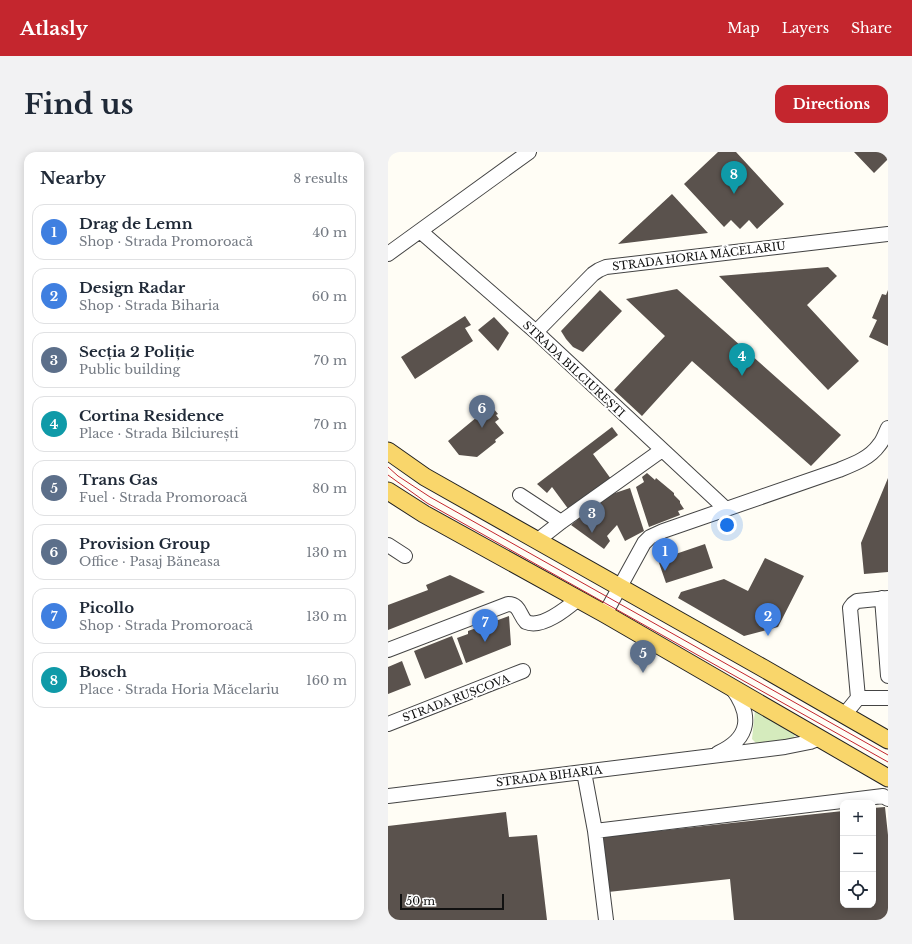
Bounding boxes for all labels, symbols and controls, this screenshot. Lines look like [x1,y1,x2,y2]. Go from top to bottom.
text: Atlasly [20,17,88,40]
text: Map [727,19,760,37]
text: Layers [782,19,829,37]
text: Share [851,19,892,37]
button: Directions [775,85,888,123]
text: Find us [24,87,134,122]
pin: 8 [721,161,747,194]
text: Nearby [40,168,106,189]
text: 8 results [293,170,348,187]
text: Drag de Lemn [79,214,193,233]
text: 1 [51,224,57,241]
text: 40 m [312,224,347,241]
text: Shop · Strada Promoroacă [79,233,253,250]
street label: STRADA HORIA MĂCELARIU [611,238,787,274]
text: Design Radar [79,278,185,297]
text: 2 [50,288,58,305]
text: 60 m [312,288,347,305]
text: Shop · Strada Biharia [79,297,219,314]
street label: STRADA BILCIUREȘTI [520,318,628,420]
text: Secția 2 Poliție [79,342,195,361]
pin: 4 [729,343,755,376]
text: 3 [50,352,58,369]
text: 70 m [314,352,347,369]
text: Public building [79,361,180,378]
pin: 6 [469,395,495,428]
text: Cortina Residence [79,406,224,425]
text: 4 [50,416,58,433]
text: 70 m [314,416,347,433]
text: Place · Strada Bilciurești [79,425,239,442]
text: Trans Gas [79,470,158,489]
text: 5 [50,480,58,497]
text: 80 m [312,480,347,497]
text: Fuel · Strada Promoroacă [79,489,247,506]
pin: 3 [579,500,605,533]
your location [717,515,737,535]
text: Provision Group [79,534,210,553]
pin: 1 [652,538,678,571]
text: 6 [50,544,58,561]
text: 130 m [306,544,347,561]
text: Office · Pasaj Băneasa [79,553,220,570]
text: Picollo [79,598,134,617]
pin: 2 [755,603,781,636]
text: 7 [51,608,57,625]
text: 130 m [306,608,347,625]
pin: 7 [472,609,498,642]
text: Shop · Strada Promoroacă [79,617,253,634]
pin: 5 [630,640,656,673]
text: Bosch [79,662,127,681]
street label: STRADA RUȘCOVA [400,671,512,725]
text: 8 [50,672,58,689]
text: 160 m [306,672,347,689]
text: Place · Strada Horia Măcelariu [79,681,279,698]
street label: STRADA BIHARIA [495,762,603,789]
map controls [840,800,876,908]
button: + [840,800,876,836]
button: − [840,836,876,872]
button: locate [840,872,876,908]
scale bar [400,892,504,911]
text: 50 m [406,894,435,908]

